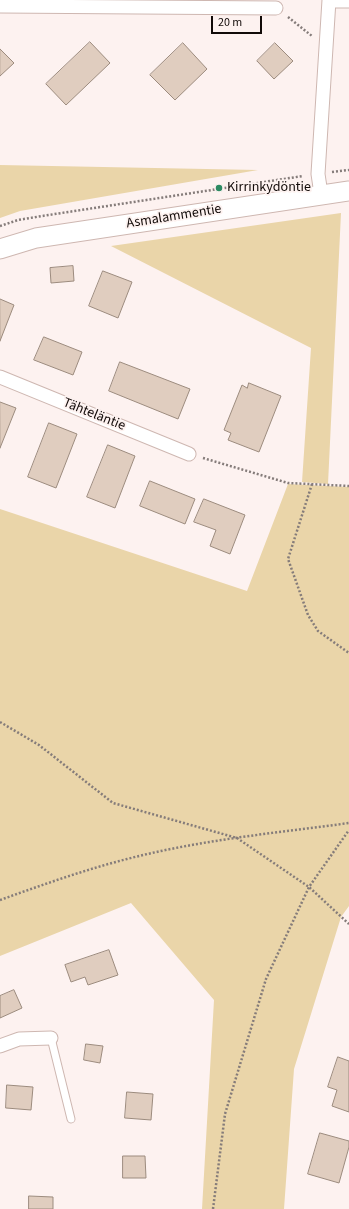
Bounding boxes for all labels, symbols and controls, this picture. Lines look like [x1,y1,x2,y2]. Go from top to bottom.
scale bar [213,8,264,34]
text: 20 m [218,14,242,31]
place label: Kirrinkydöntie [227,180,311,196]
marker: Kirrinkydöntie [214,183,224,193]
street label: Asmalammentie [125,201,223,233]
street label: Tähteläntie [60,395,128,435]

